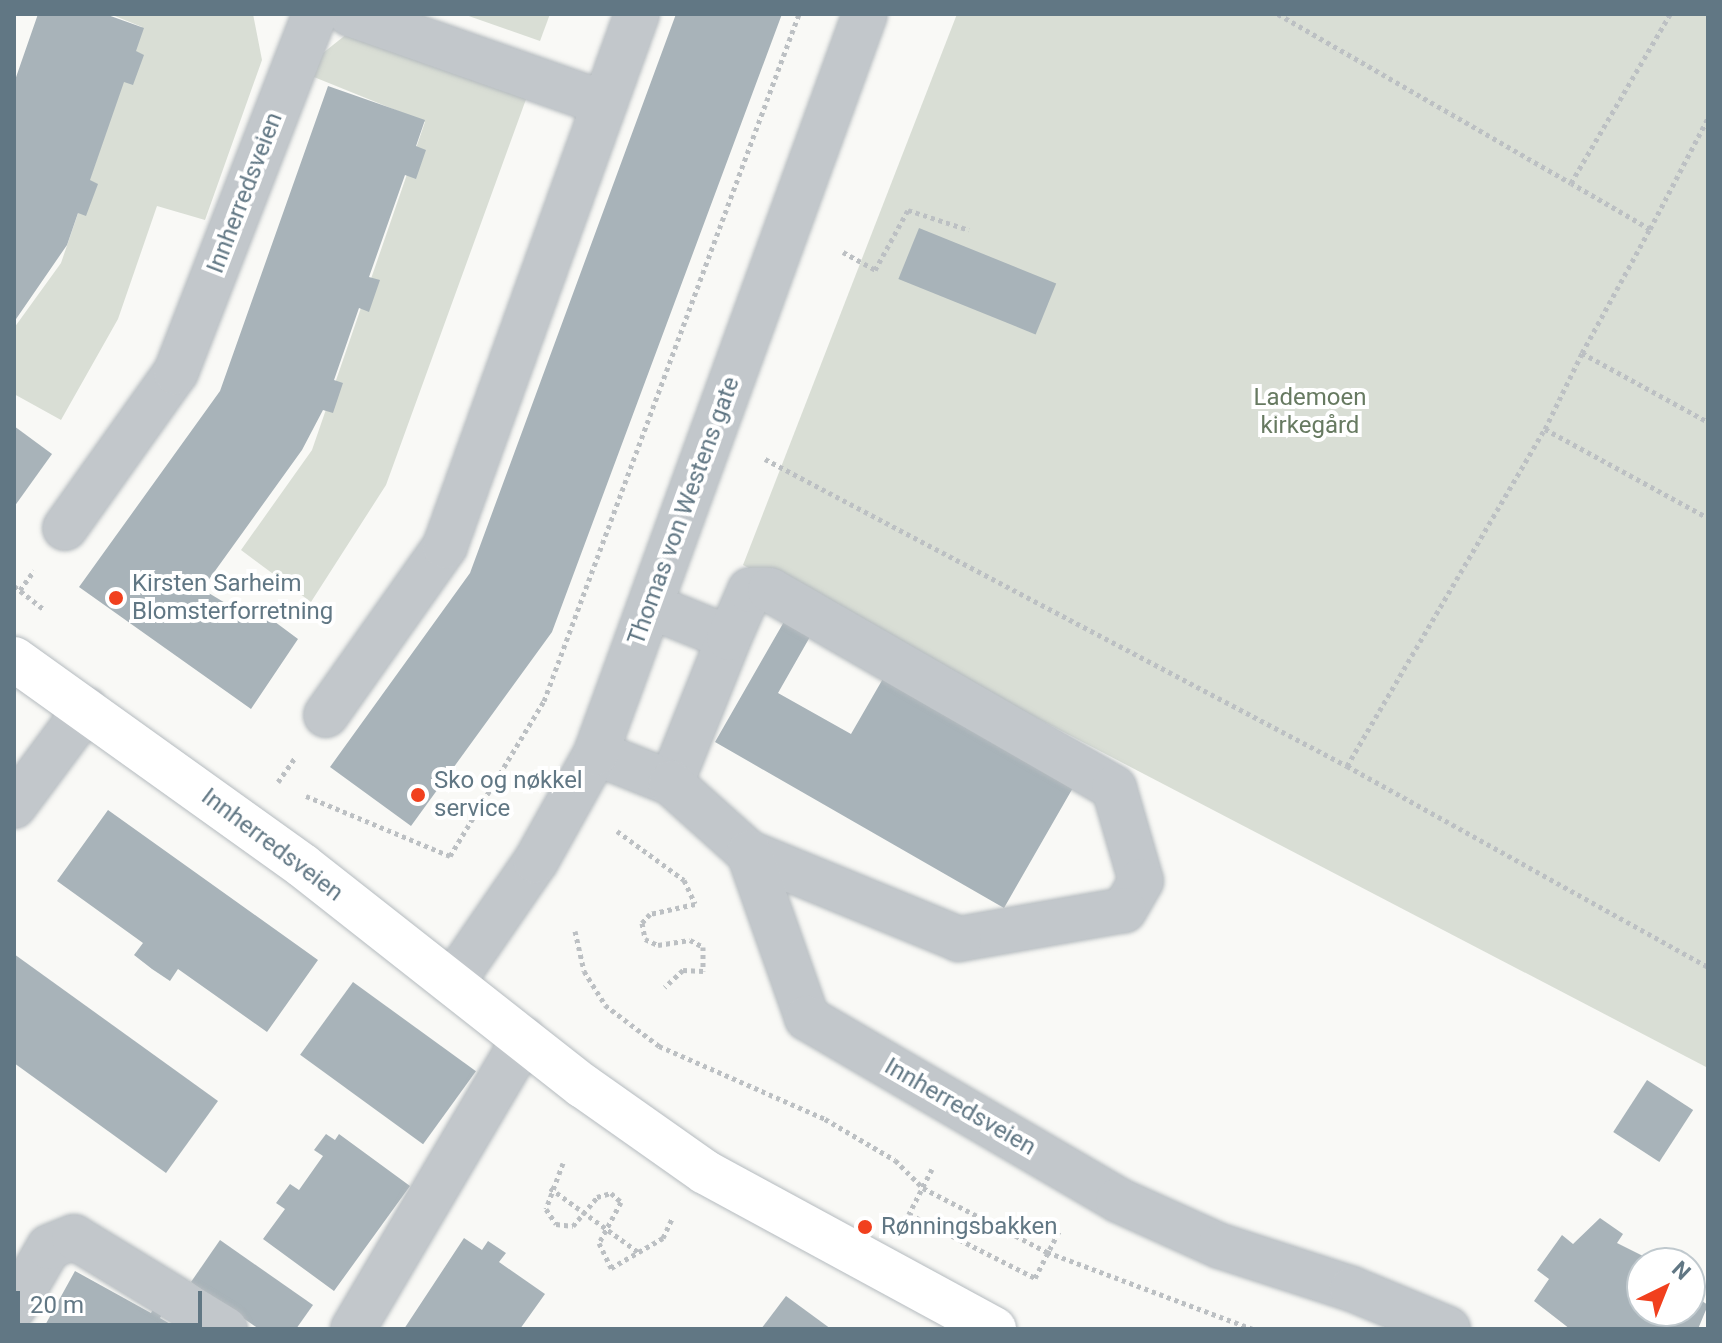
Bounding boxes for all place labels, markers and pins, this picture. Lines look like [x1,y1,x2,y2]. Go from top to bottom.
place label: Kirsten Sarheim Blomsterforretning [132,570,333,626]
marker: Kirsten Sarheim Blomsterforretning [107,589,125,607]
place label: Sko og nøkkel service [434,767,583,823]
marker: Sko og nøkkel service [409,786,427,804]
place label: Rønningsbakken [881,1213,1057,1241]
marker: Rønningsbakken [856,1218,874,1236]

